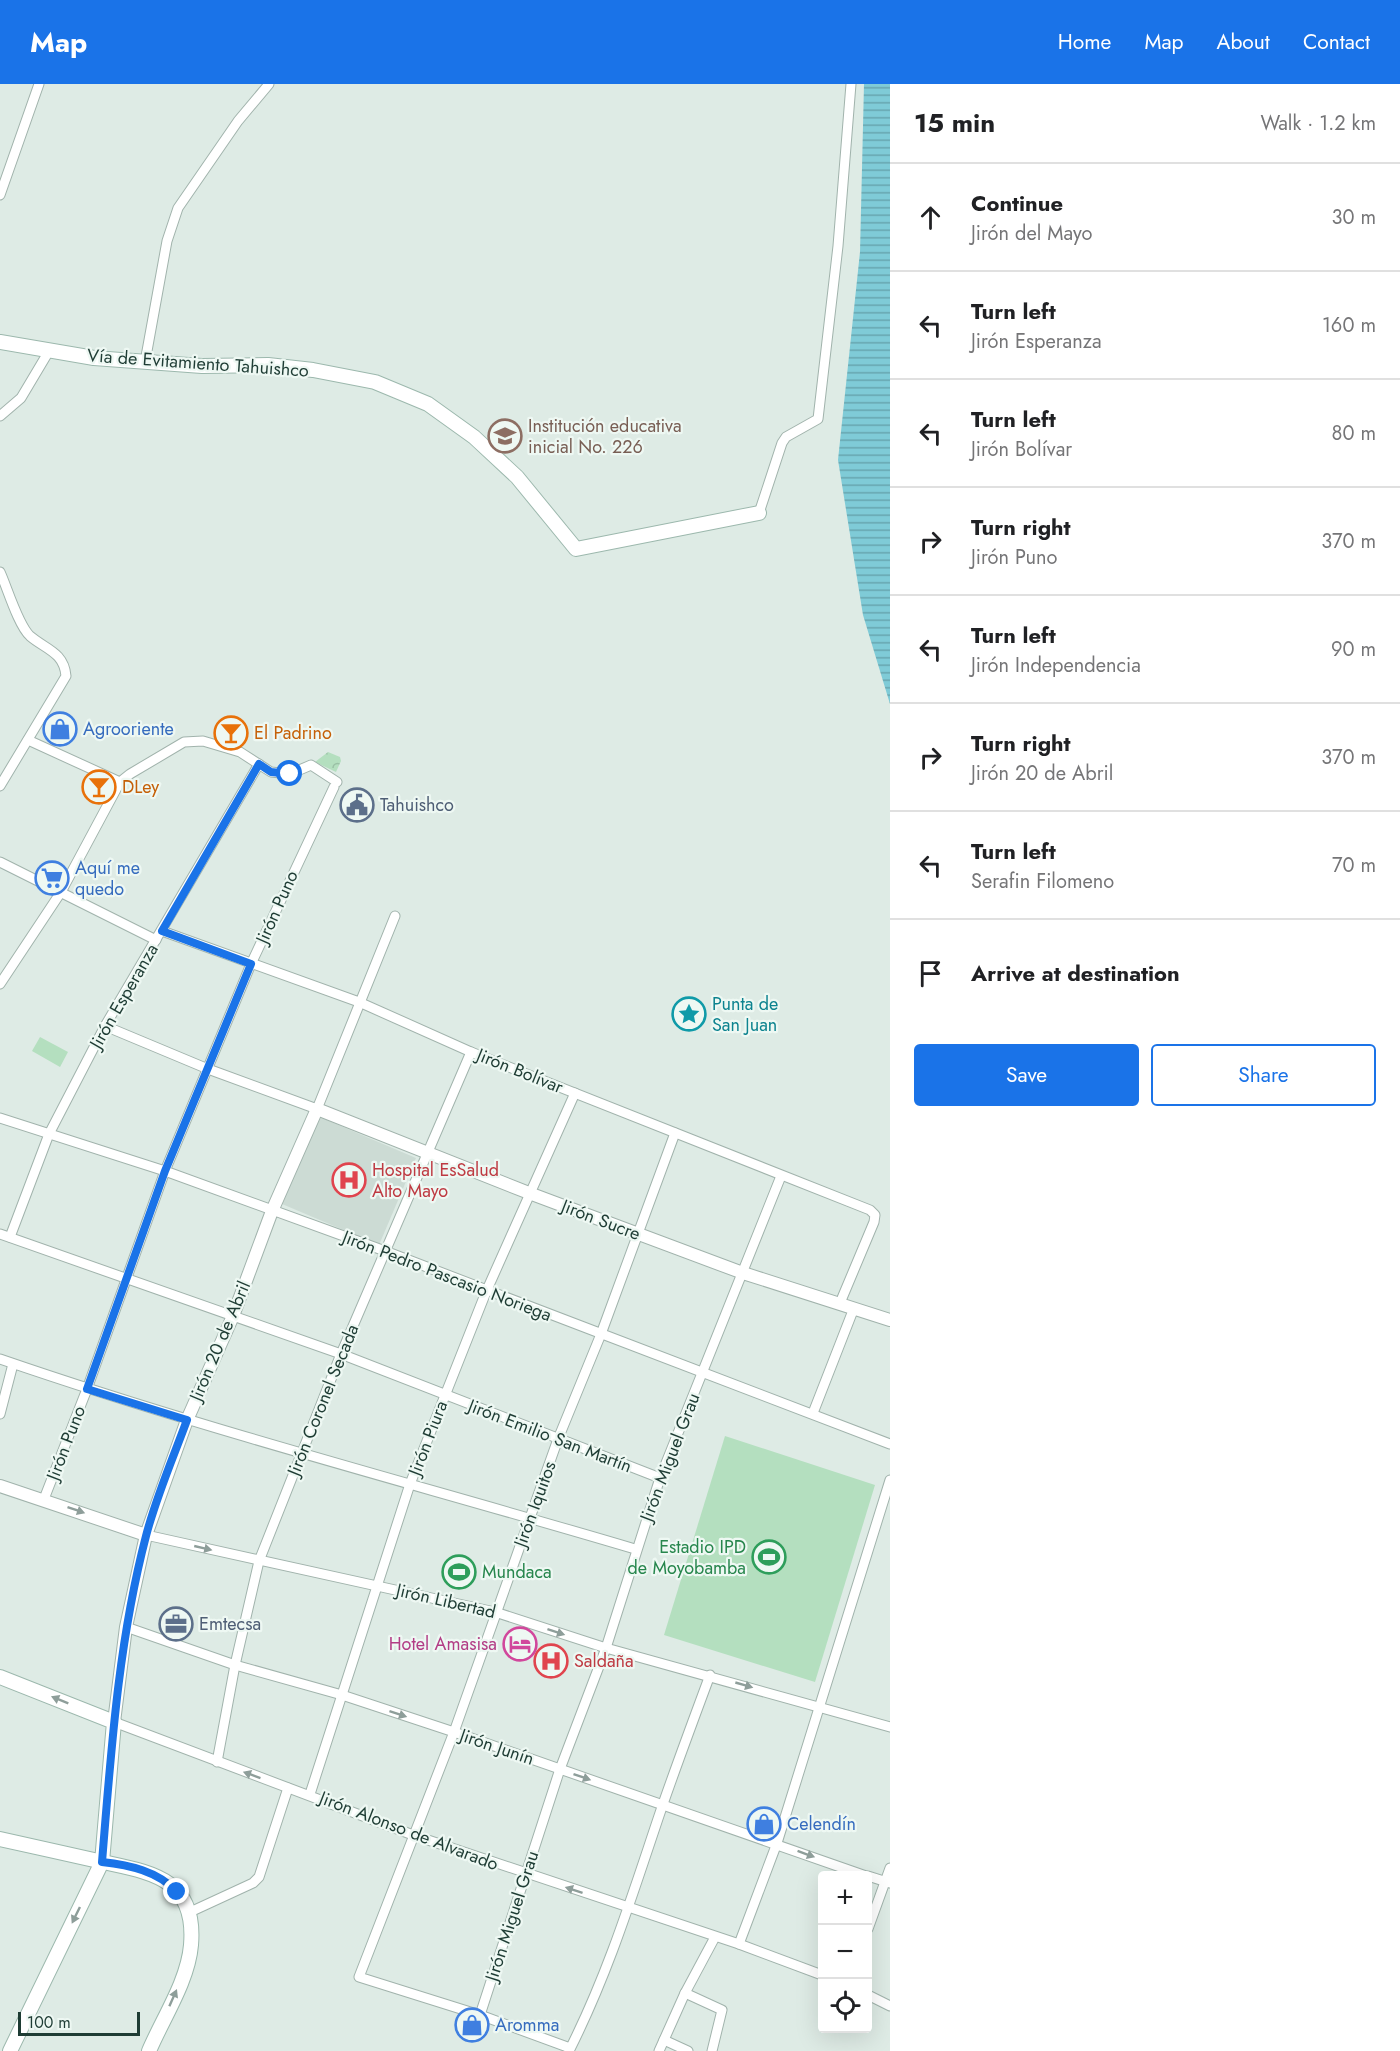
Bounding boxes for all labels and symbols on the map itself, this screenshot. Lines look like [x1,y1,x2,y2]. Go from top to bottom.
street label: Vía de Evitamiento Tahuishco [86,342,310,384]
place label: Institución educativa inicial No. 226 [528,413,682,460]
school or university icon: Institución educativa inicial No. 226 [487,418,523,454]
shop icon: Agrooriente [42,711,78,747]
bar icon: El Padrino [213,715,249,751]
place label: Agrooriente [83,716,174,742]
place label: El Padrino [254,720,332,746]
route start [276,760,302,786]
bar icon: DLey [81,769,117,805]
place label: DLey [122,774,159,800]
public building icon: Tahuishco [339,787,375,823]
place label: Tahuishco [380,792,454,818]
place label: Aquí me quedo [75,855,140,902]
supermarket icon: Aquí me quedo [34,860,70,896]
street label: Jirón Puno [248,866,305,950]
street label: Jirón Esperanza [82,939,165,1055]
place label: Punta de San Juan [712,991,778,1038]
place icon: Punta de San Juan [671,996,707,1032]
street label: Jirón Bolívar [471,1041,568,1100]
place label: Hospital EsSalud Alto Mayo [372,1157,499,1204]
hospital icon: Hospital EsSalud Alto Mayo [331,1162,367,1198]
street label: Jirón Sucre [556,1192,644,1247]
street label: Jirón Pedro Pascasio Noriega [337,1223,555,1328]
street label: Jirón 20 de Abril [182,1277,257,1407]
street label: Jirón Coronel Secada [280,1320,365,1481]
street label: Jirón Miguel Grau [633,1389,706,1527]
street label: Jirón Emilio San Martín [462,1392,636,1479]
street label: Jirón Piura [401,1397,454,1481]
street label: Jirón Puno [39,1402,92,1486]
street label: Jirón Iquitos [507,1457,563,1553]
one-way arrow [67,1506,85,1516]
place label: Estadio IPD de Moyobamba [628,1534,746,1581]
sports icon: Estadio IPD de Moyobamba [751,1539,787,1575]
one-way arrow [194,1544,212,1554]
sports icon: Mundaca [441,1554,477,1590]
place label: Mundaca [482,1559,552,1585]
street label: Jirón Libertad [392,1576,498,1625]
office icon: Emtecsa [158,1606,194,1642]
place label: Emtecsa [199,1611,261,1637]
hotel icon: Hotel Amasisa [502,1626,538,1662]
one-way arrow [547,1628,565,1637]
place label: Hotel Amasisa [389,1631,497,1657]
hospital icon: Saldaña [533,1643,569,1679]
place label: Saldaña [574,1648,634,1674]
one-way arrow [735,1681,753,1690]
one-way arrow [51,1694,69,1704]
one-way arrow [389,1709,407,1719]
street label: Jirón Junín [455,1722,538,1772]
one-way arrow [243,1770,261,1779]
one-way arrow [573,1772,591,1782]
street label: Jirón Alonso de Alvarado [314,1784,502,1877]
shop icon: Celendín [746,1806,782,1842]
place label: Celendín [787,1811,856,1837]
street label: Jirón Miguel Grau [478,1848,545,1986]
one-way arrow [797,1850,815,1860]
route end [163,1878,189,1904]
one-way arrow [565,1885,583,1895]
one-way arrow [72,1906,81,1923]
one-way arrow [168,1989,177,2006]
shop icon: Aromma [454,2007,490,2043]
scale bar [18,2009,140,2036]
place label: Aromma [495,2012,559,2038]

